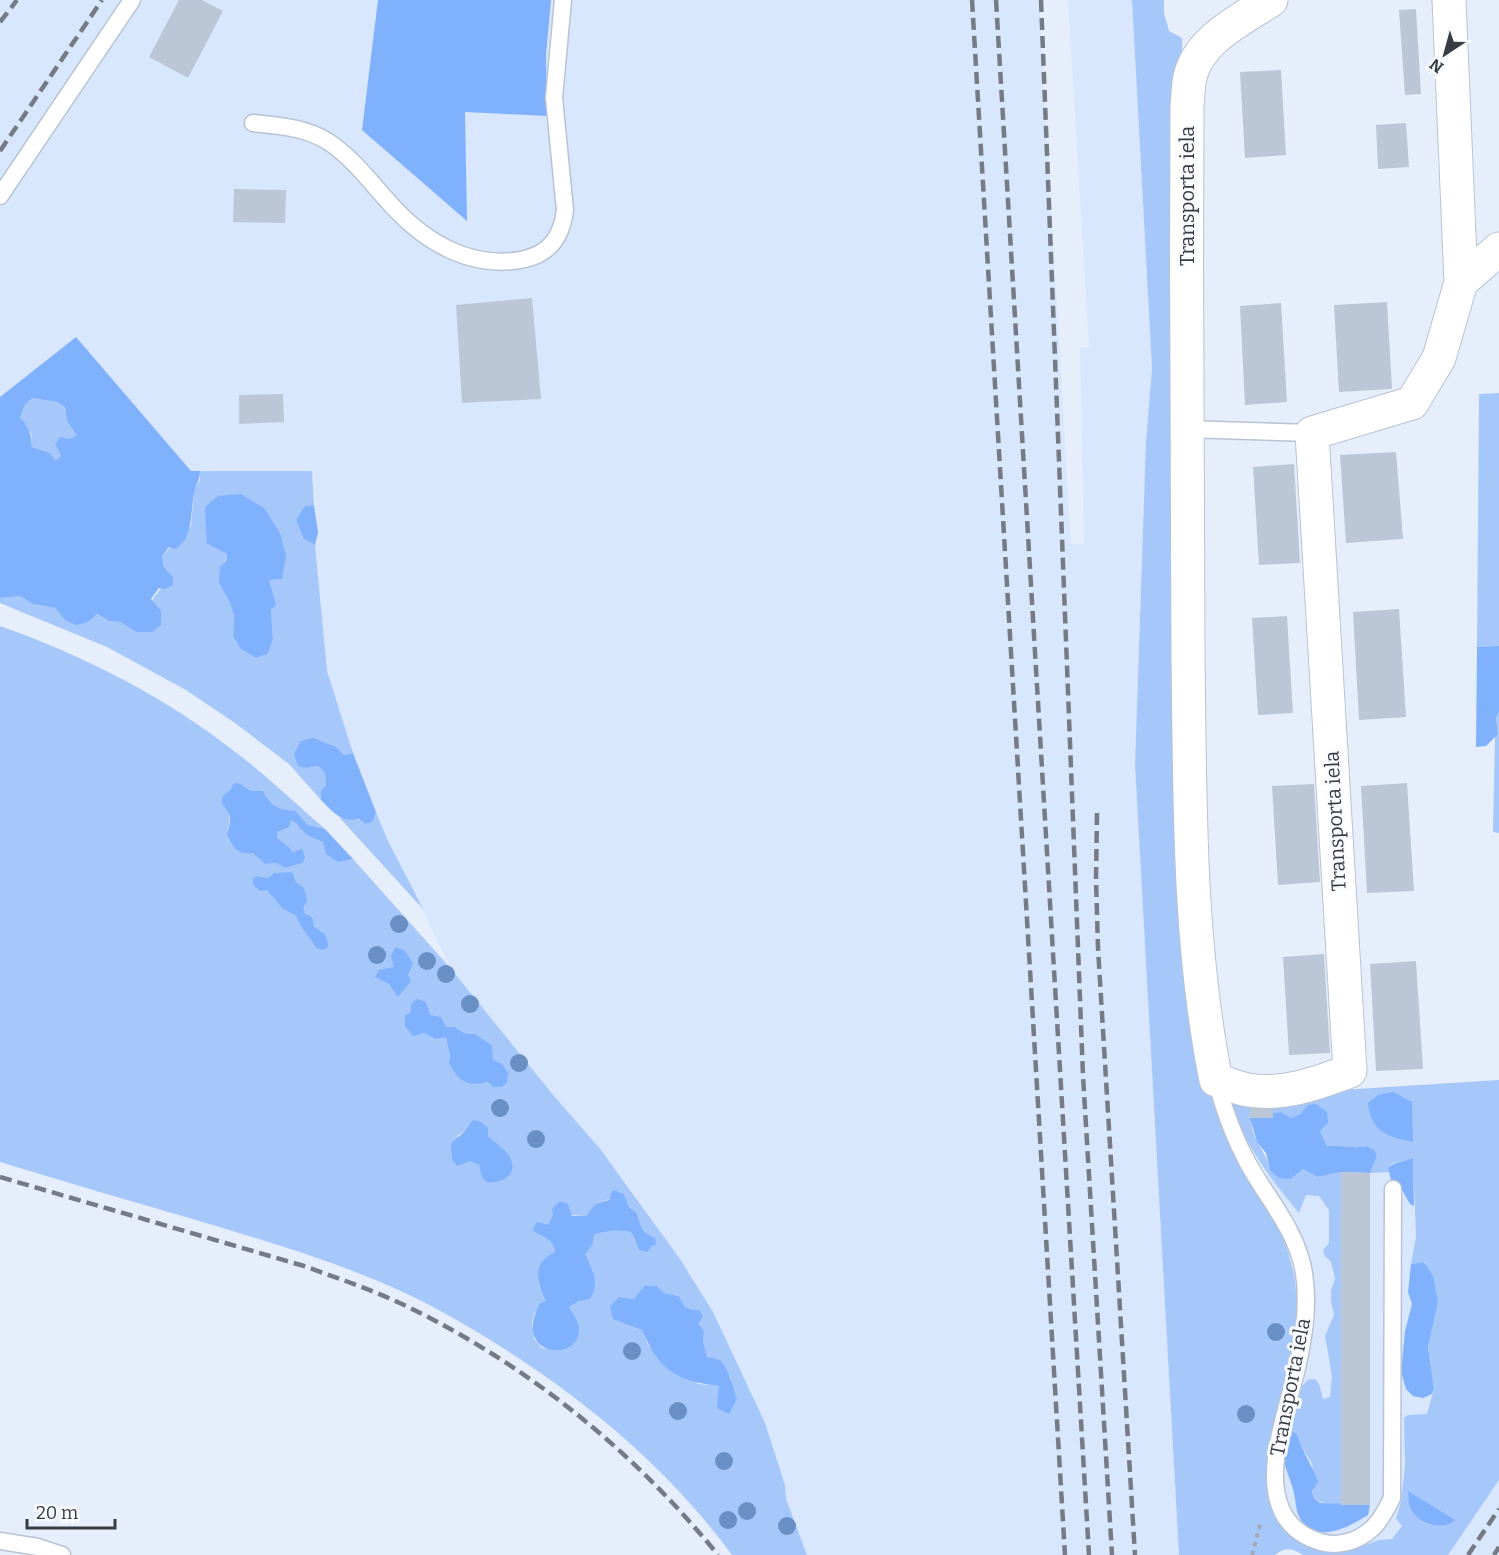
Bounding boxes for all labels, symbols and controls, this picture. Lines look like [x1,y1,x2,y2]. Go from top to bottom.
north arrow [1415,24,1475,84]
text: N [1426,54,1447,77]
street label: Transporta iela [1175,126,1199,266]
street label: Transporta iela [1319,750,1351,892]
street label: Transporta iela [1265,1316,1315,1458]
scale bar [27,1492,116,1530]
text: 20 m [36,1502,78,1524]

